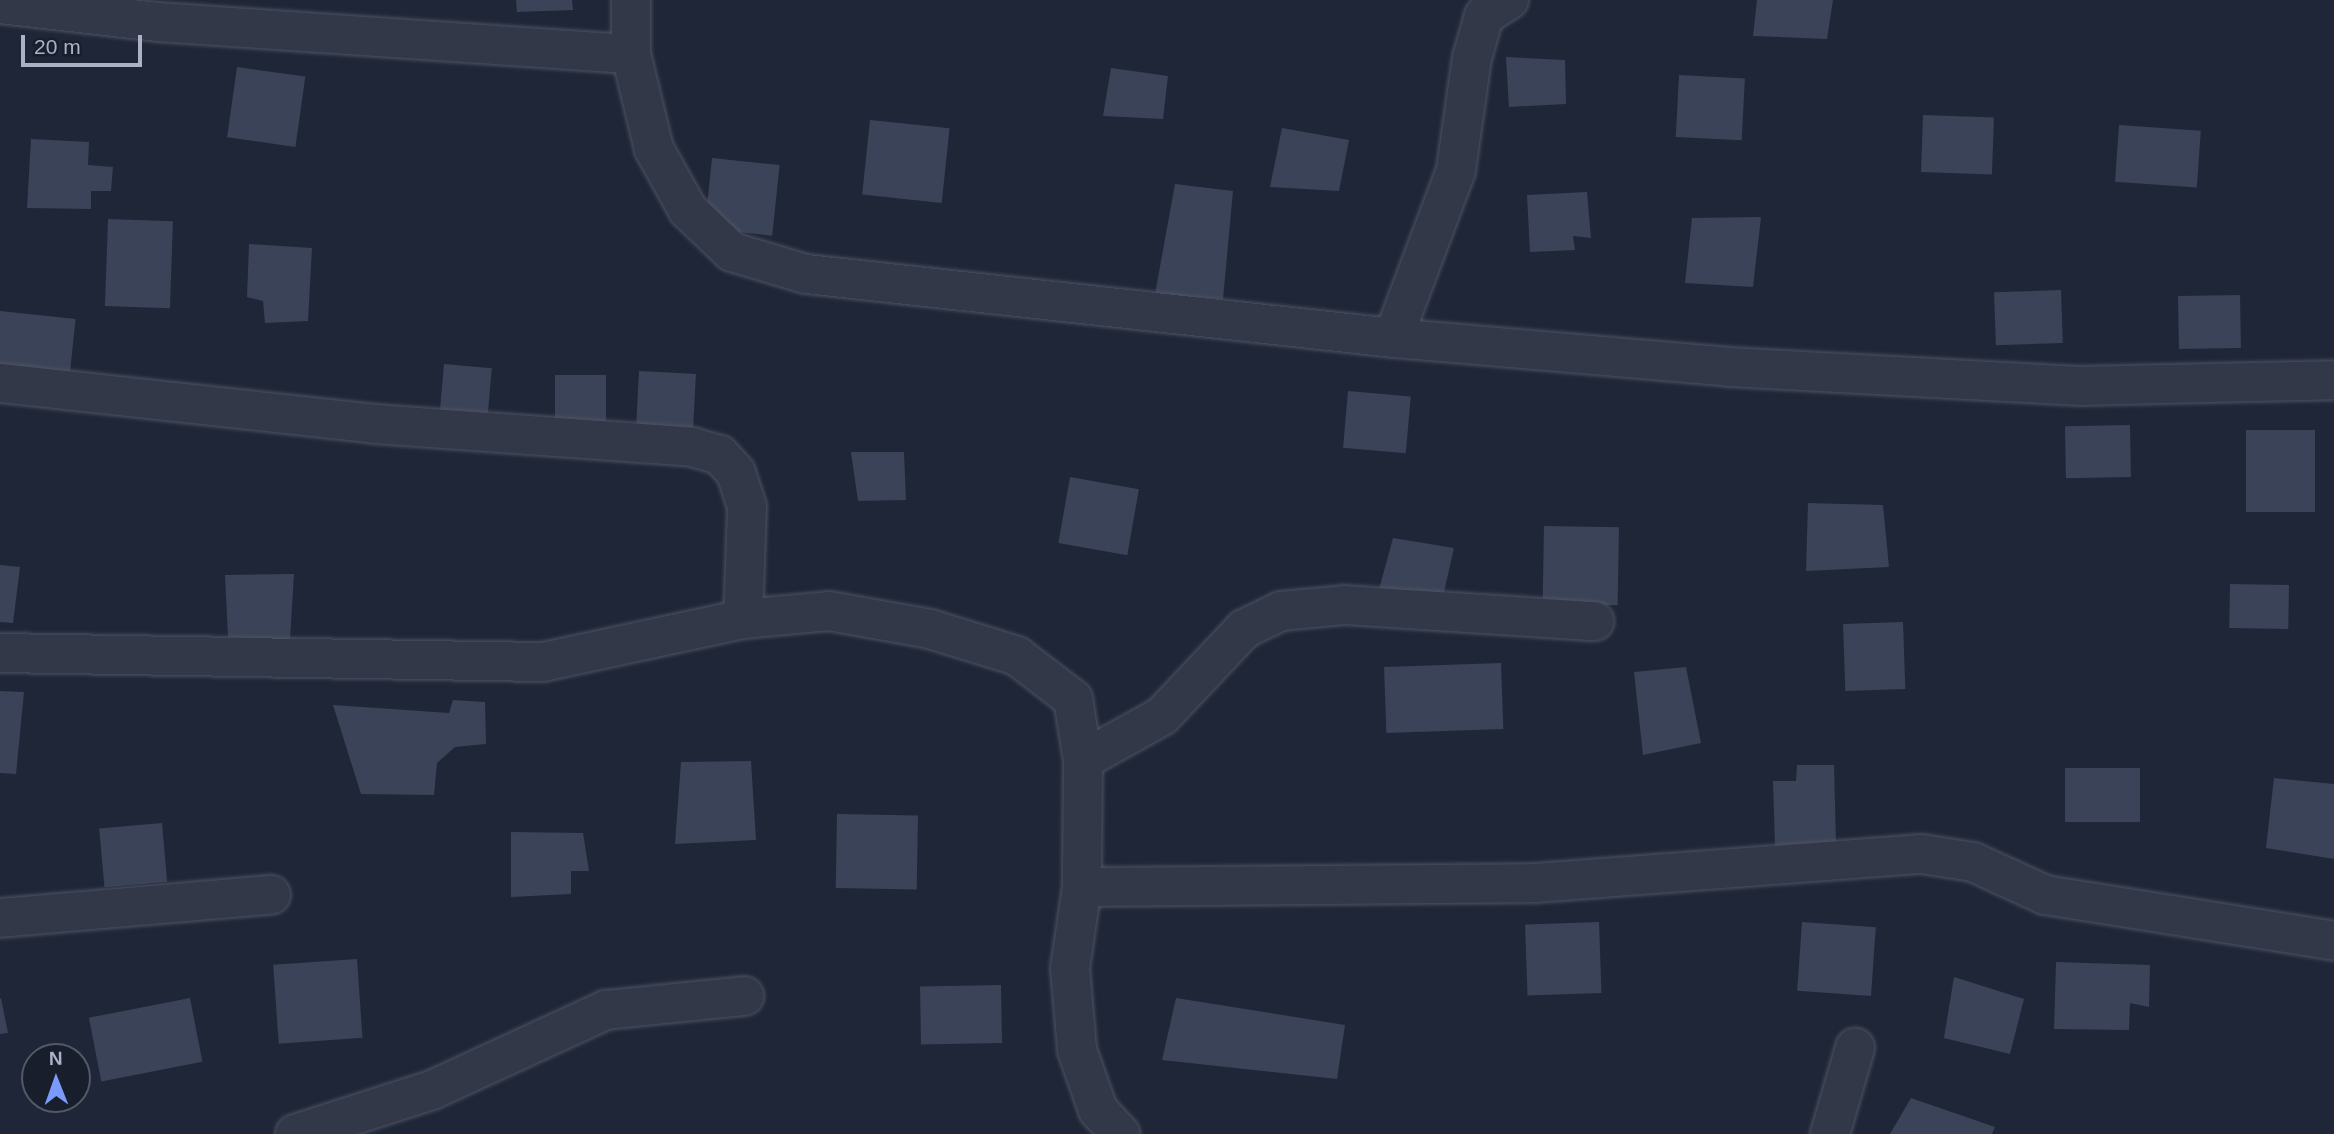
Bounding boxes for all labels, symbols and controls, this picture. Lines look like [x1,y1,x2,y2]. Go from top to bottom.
scale bar [24,21,145,65]
text: 20 m [34,35,81,58]
north arrow [21,1043,91,1113]
text: N [49,1048,63,1069]

